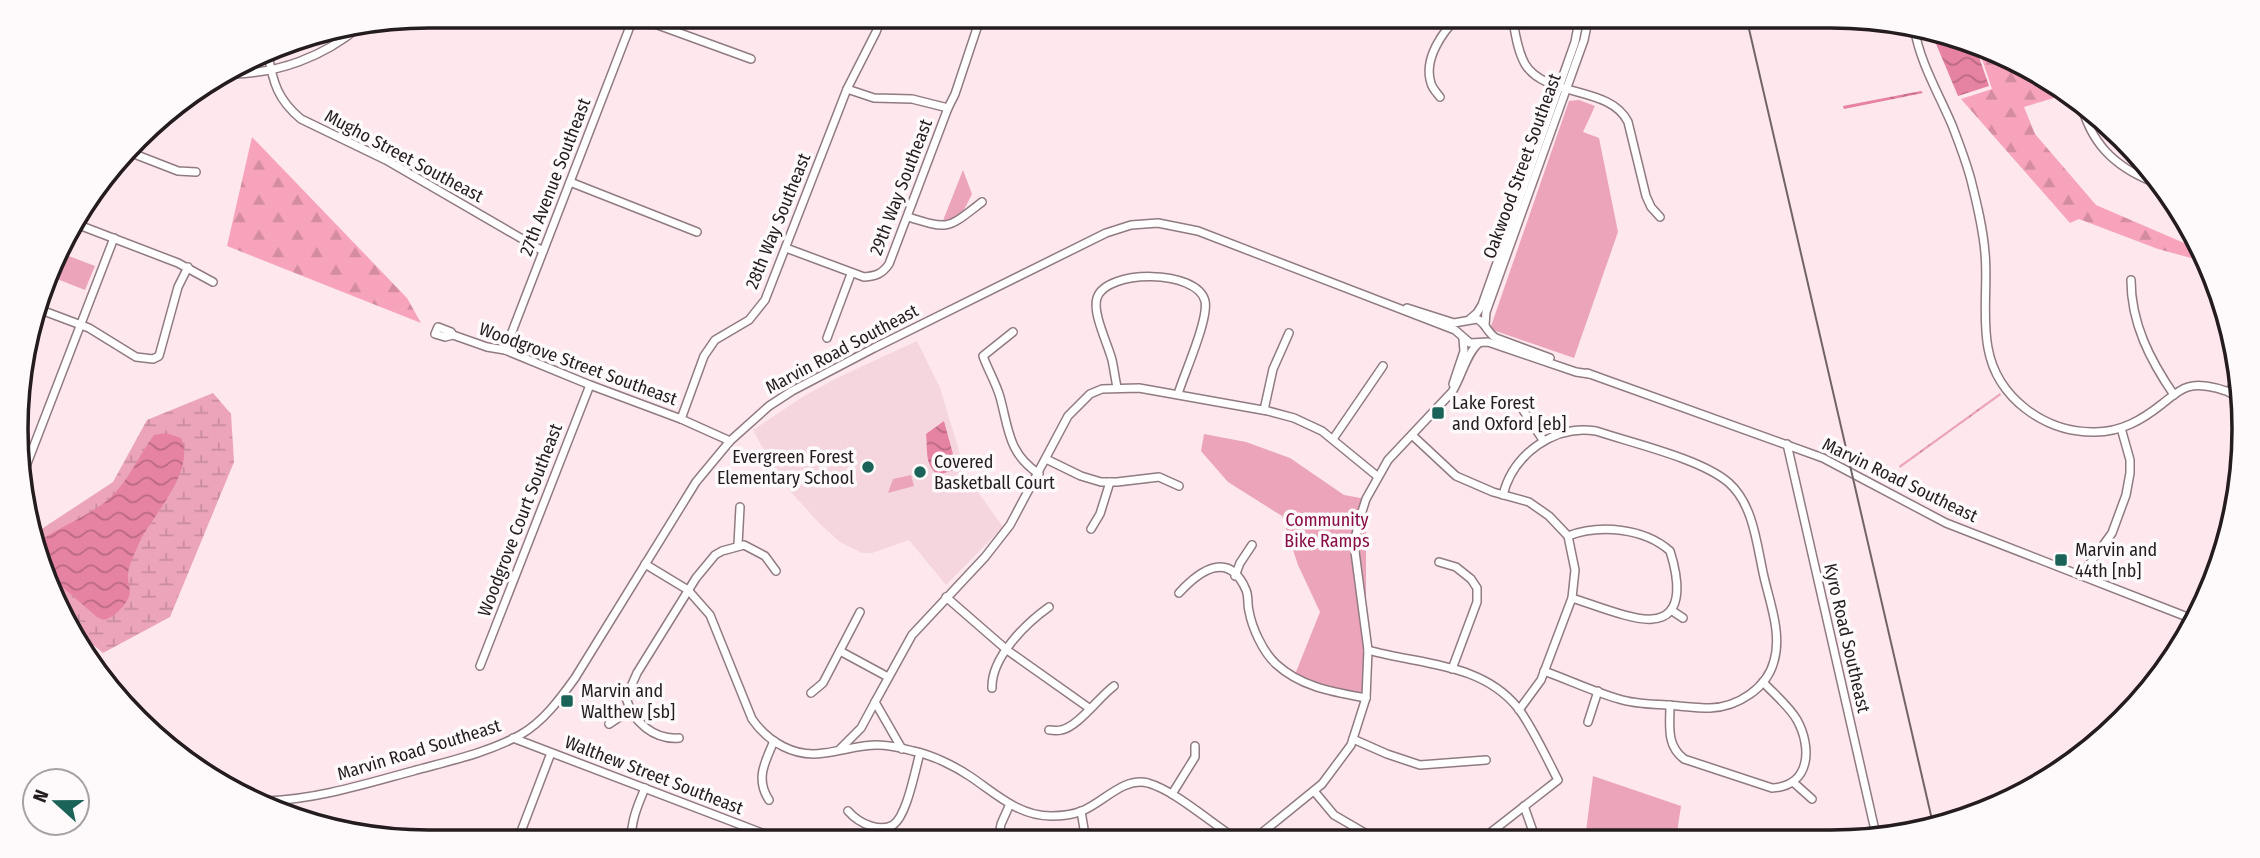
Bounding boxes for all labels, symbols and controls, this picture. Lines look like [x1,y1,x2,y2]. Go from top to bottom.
street label: Oakwood Street Southeast [1478,70,1566,262]
street label: 27th Avenue Southeast [515,95,595,259]
street label: Mugho Street Southeast [321,105,487,207]
street label: 29th Way Southeast [865,116,937,258]
street label: 28th Way Southeast [741,150,815,292]
street label: Marvin Road Southeast [762,299,922,399]
street label: Woodgrove Street Southeast [476,318,680,410]
place label: Lake Forest and Oxford [eb] [1452,392,1567,435]
marker: Lake Forest and Oxford [eb] [1430,405,1446,421]
street label: Woodgrove Court Southeast [473,420,567,620]
street label: Marvin Road Southeast [1819,433,1981,527]
place label: Evergreen Forest Elementary School [717,446,854,489]
place label: Covered Basketball Court [934,451,1055,494]
marker: Evergreen Forest Elementary School [860,459,876,475]
marker: Covered Basketball Court [912,464,928,480]
park label: Community Bike Ramps [1284,509,1370,552]
place label: Marvin and 44th [nb] [2075,539,2157,582]
marker: Marvin and 44th [nb] [2053,552,2069,568]
street label: Kyro Road Southeast [1819,561,1875,715]
place label: Marvin and Walthew [sb] [581,680,675,723]
marker: Marvin and Walthew [sb] [559,693,575,709]
street label: Marvin Road Southeast [335,715,504,785]
street label: Walthew Street Southeast [562,731,746,819]
north arrow [21,767,91,837]
text: N [28,787,53,806]

